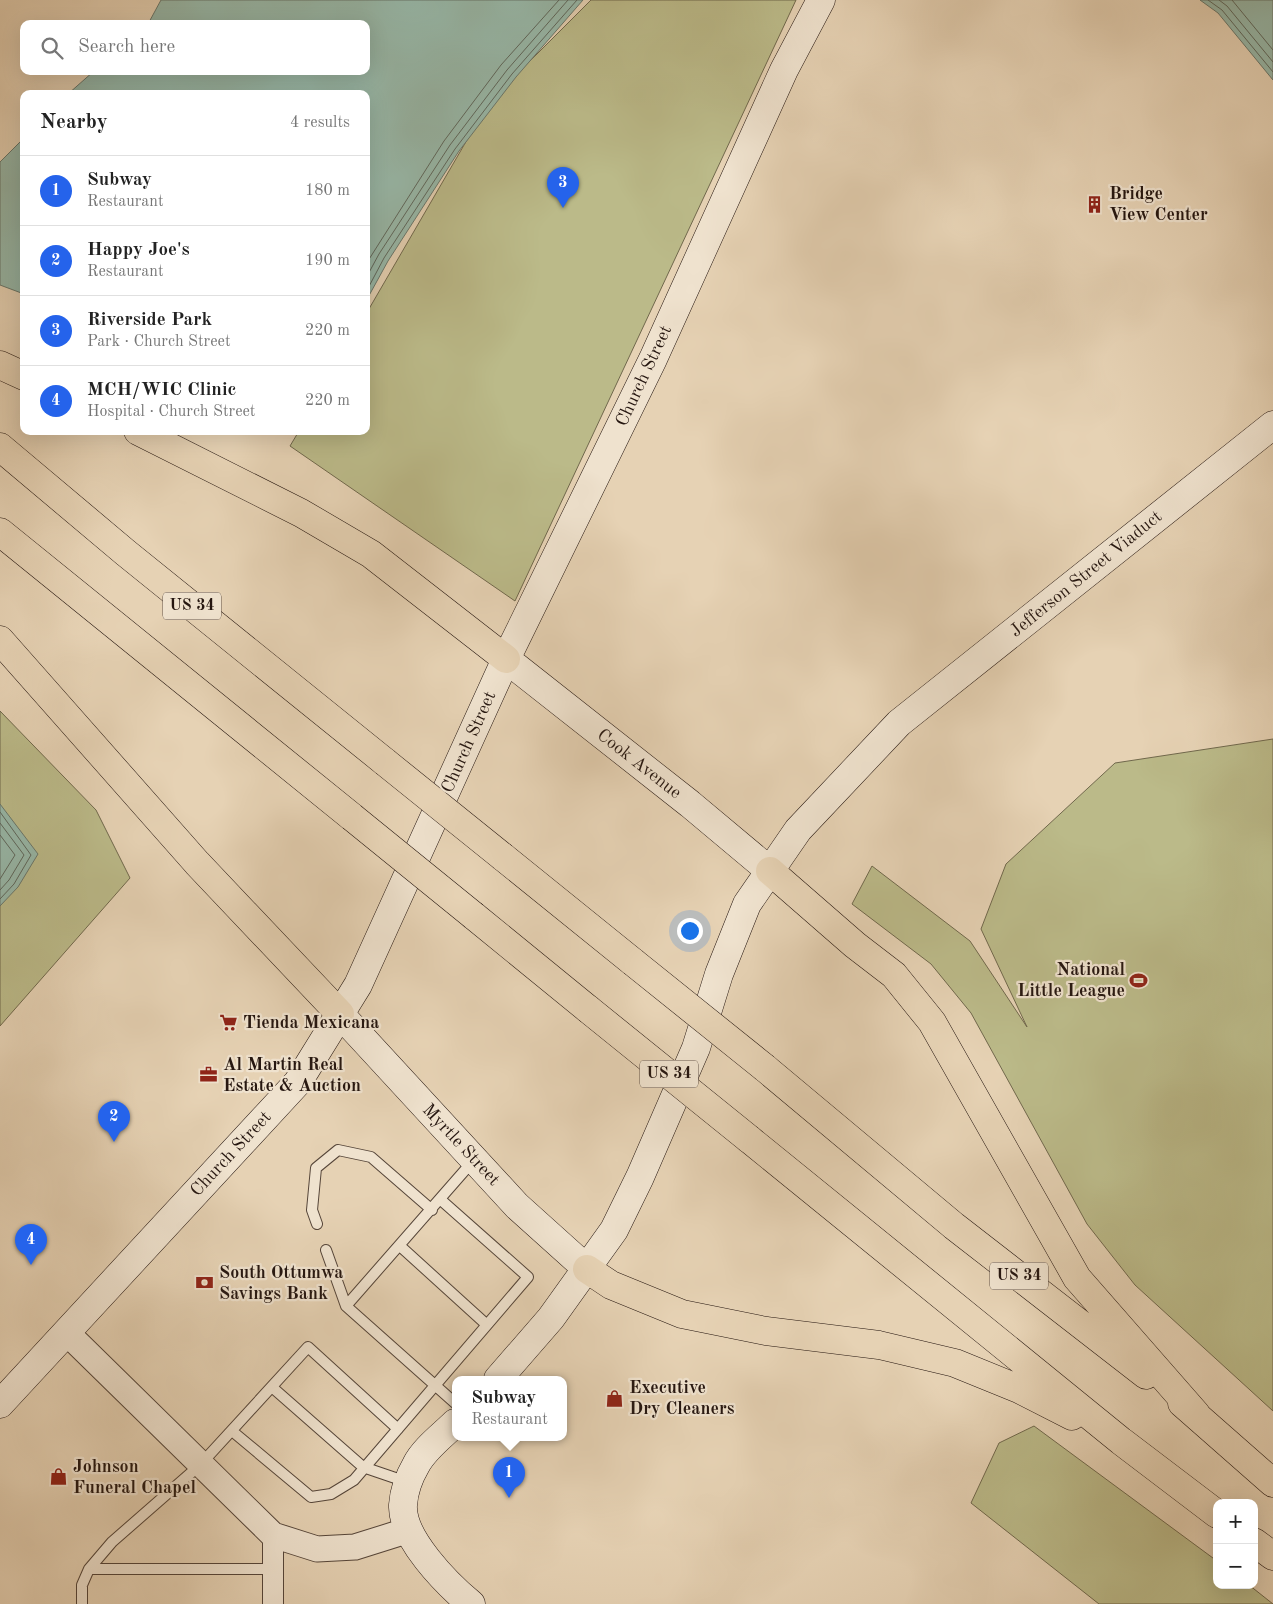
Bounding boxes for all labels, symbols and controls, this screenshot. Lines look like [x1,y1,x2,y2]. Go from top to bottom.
search box [20,20,370,75]
icon: search [38,34,66,62]
text: Search here [78,38,175,57]
text: Nearby [40,112,108,133]
text: 4 results [290,115,350,131]
pin: 3 [547,167,579,208]
text: Subway [87,171,152,190]
text: 1 [51,183,61,199]
text: 180 m [305,183,350,199]
place label: Bridge View Center [1109,185,1208,224]
text: Restaurant [87,194,164,210]
building icon: Bridge View Center [1085,194,1105,214]
text: Happy Joe's [87,241,190,260]
text: 2 [51,253,61,269]
text: 190 m [305,253,350,269]
text: Restaurant [87,264,164,280]
text: Riverside Park [87,311,212,330]
text: 3 [51,323,61,339]
text: 220 m [305,323,350,339]
street label: Church Street [613,323,675,429]
text: Park · Church Street [87,334,231,350]
text: MCH/WIC Clinic [87,381,236,400]
text: 4 [51,393,61,409]
text: 220 m [305,393,350,409]
text: Hospital · Church Street [87,404,255,420]
street label: Jefferson Street Viaduct [1007,507,1165,641]
road number: US 34 [163,592,221,620]
street label: Church Street [439,688,499,796]
street label: Cook Avenue [593,726,685,802]
your location [677,918,703,944]
place label: National Little League [1017,961,1125,1000]
sports icon: National Little League [1129,970,1149,990]
supermarket icon: Tienda Mexicana [219,1013,239,1033]
place label: Tienda Mexicana [243,1014,380,1032]
place label: Al Martin Real Estate & Auction [223,1056,361,1095]
road number: US 34 [640,1060,698,1088]
office icon: Al Martin Real Estate & Auction [199,1065,219,1085]
pin: 2 [98,1101,130,1142]
street label: Myrtle Street [419,1101,503,1189]
street label: Church Street [187,1108,275,1200]
pin: 4 [15,1224,47,1265]
road number: US 34 [990,1262,1048,1290]
place label: South Ottumwa Savings Bank [219,1264,343,1303]
bank icon: South Ottumwa Savings Bank [195,1273,215,1293]
popup [452,1376,567,1441]
place label: Executive Dry Cleaners [629,1379,735,1418]
shop icon: Executive Dry Cleaners [605,1388,625,1408]
text: Subway [471,1389,536,1408]
text: Restaurant [471,1412,548,1428]
pin: 1 [493,1457,525,1498]
place label: Johnson Funeral Chapel [73,1458,196,1497]
shop icon: Johnson Funeral Chapel [49,1467,69,1487]
map controls [1213,1499,1258,1589]
button: + [1213,1499,1258,1544]
button: − [1213,1544,1258,1589]

